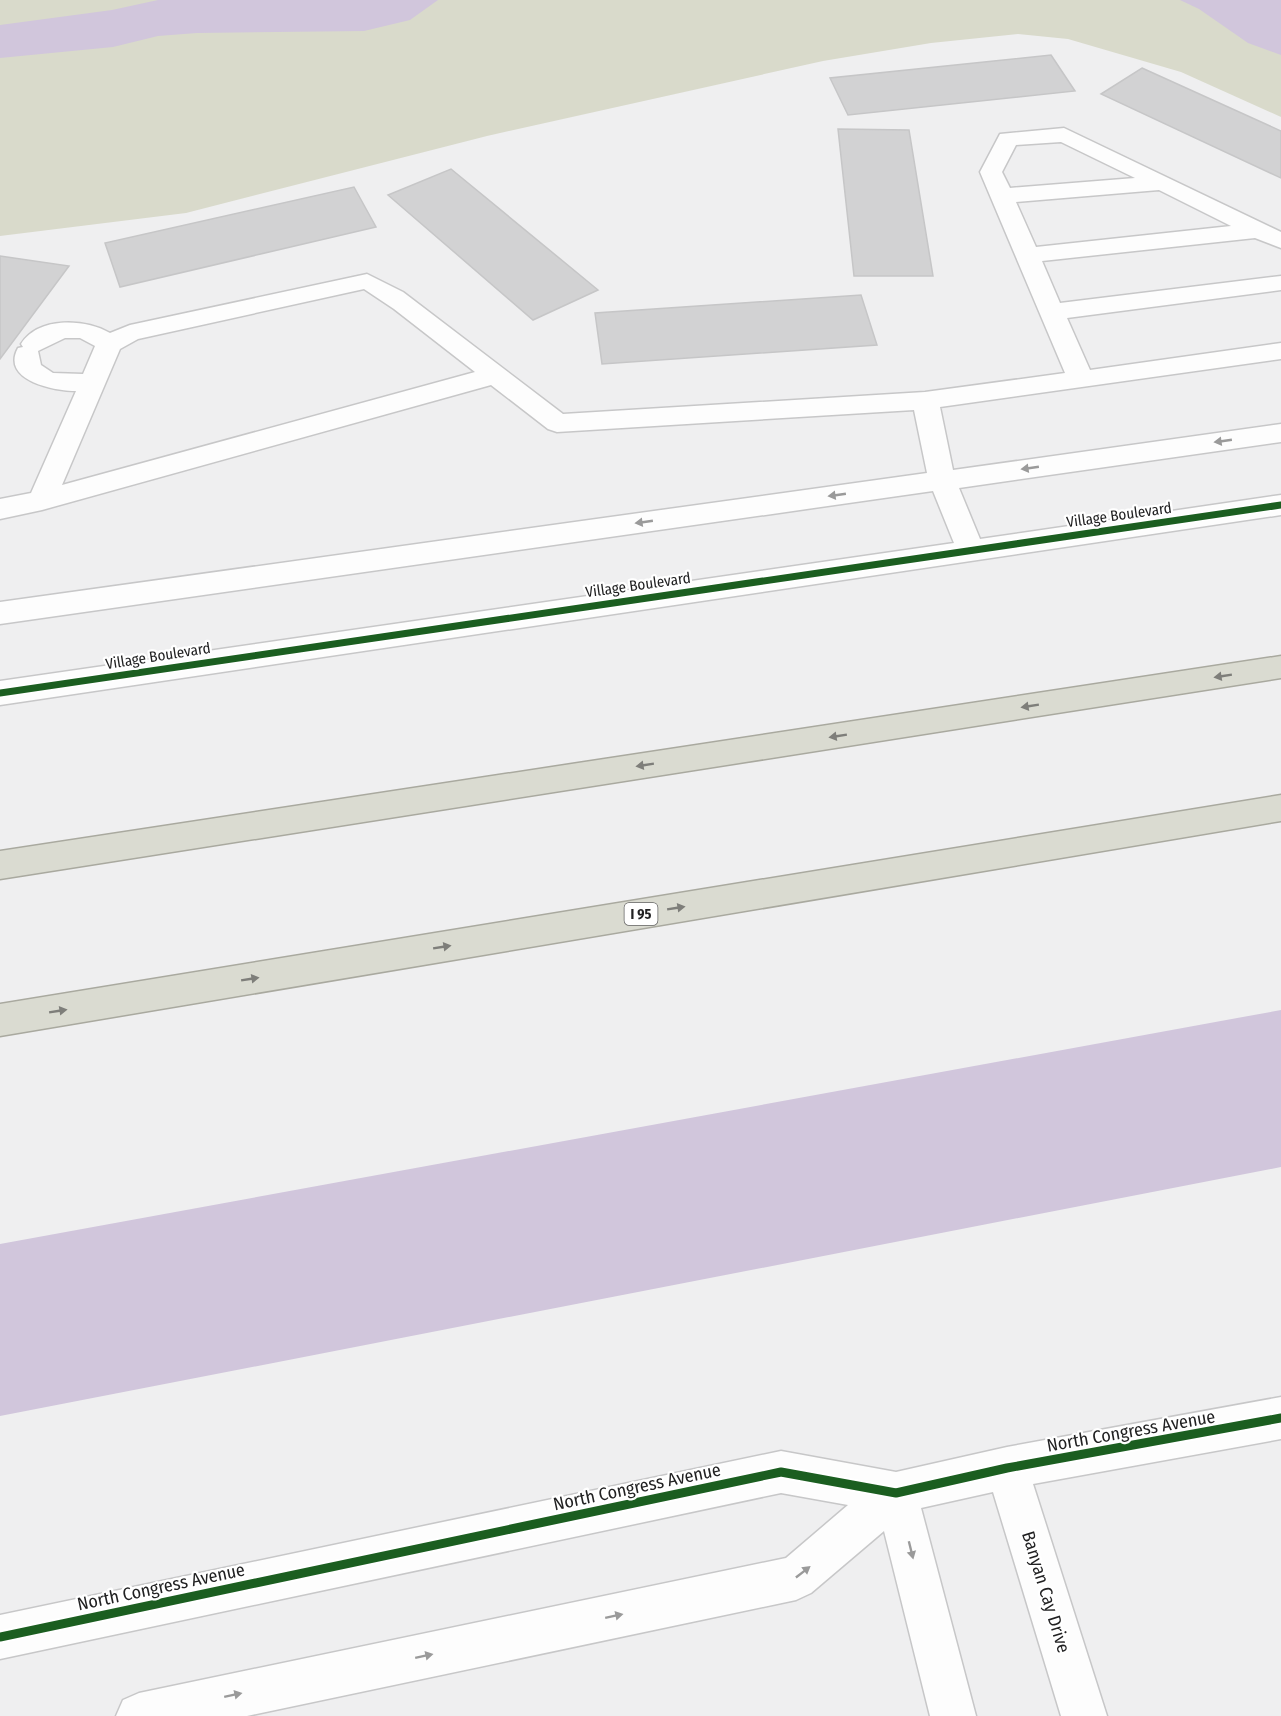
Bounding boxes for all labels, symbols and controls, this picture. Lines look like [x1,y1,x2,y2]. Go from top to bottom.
one-way arrow [1213,436,1232,445]
one-way arrow [1020,463,1039,472]
one-way arrow [827,490,846,499]
street label: Village Boulevard [1065,499,1173,531]
one-way arrow [634,517,653,526]
street label: Village Boulevard [584,569,692,601]
street label: Village Boulevard [104,639,212,673]
one-way arrow [1214,672,1233,681]
one-way arrow [1021,701,1040,710]
one-way arrow [828,731,847,740]
one-way arrow [635,761,654,770]
road number: I 95 [624,903,658,925]
one-way arrow [667,904,686,913]
one-way arrow [433,942,452,951]
one-way arrow [241,974,260,983]
one-way arrow [48,1006,67,1015]
street label: North Congress Avenue [1045,1405,1217,1457]
street label: North Congress Avenue [551,1458,723,1516]
street label: Banyan Cay Drive [1017,1528,1075,1656]
one-way arrow [906,1541,916,1559]
street label: North Congress Avenue [75,1558,247,1616]
one-way arrow [795,1565,811,1578]
one-way arrow [605,1611,624,1620]
one-way arrow [414,1650,433,1660]
one-way arrow [223,1690,242,1700]

